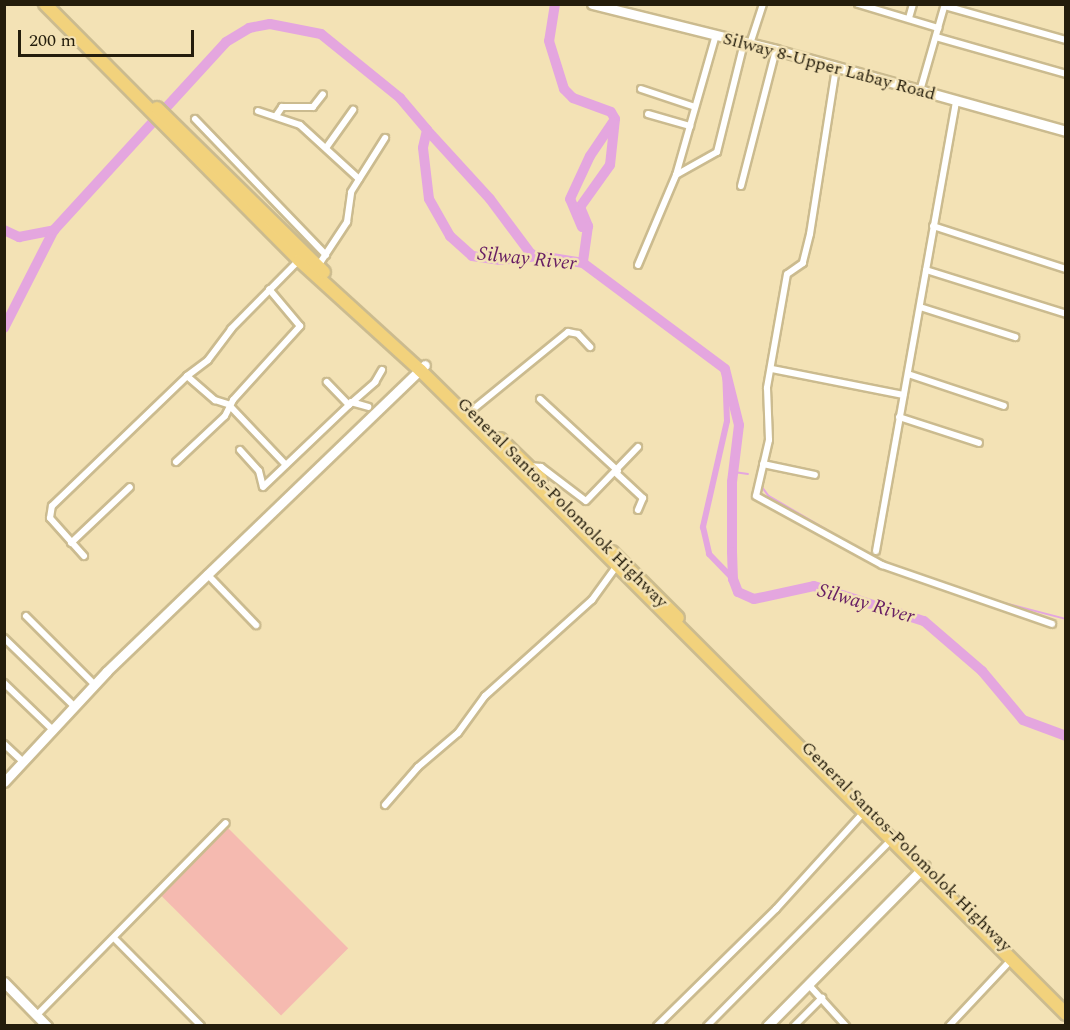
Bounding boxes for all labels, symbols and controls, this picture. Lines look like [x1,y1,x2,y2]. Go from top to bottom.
scale bar [21,18,196,56]
text: 200 m [29,27,76,54]
street label: Silway 8-Upper Labay Road [720,28,938,106]
water label: Silway River [476,242,578,276]
street label: General Santos-Polomolok Highway [452,393,672,613]
water label: Silway River [815,579,917,629]
street label: General Santos-Polomolok Highway [796,737,1016,957]

